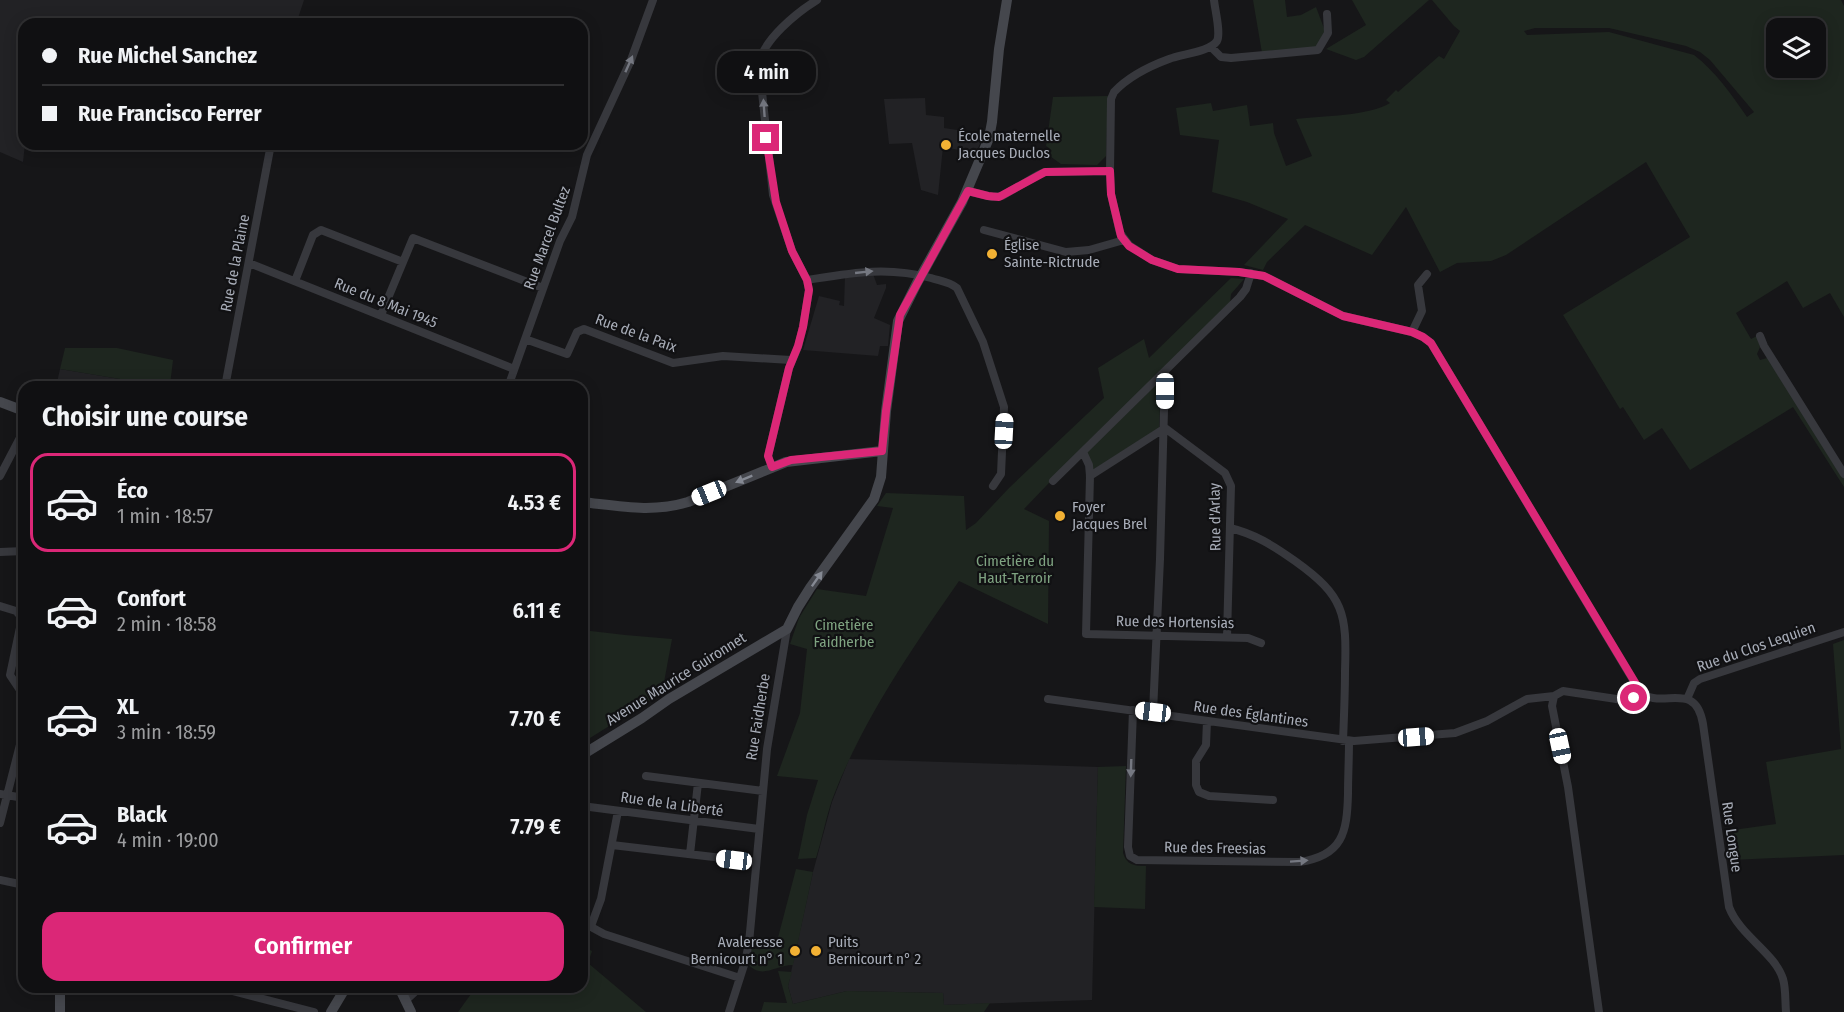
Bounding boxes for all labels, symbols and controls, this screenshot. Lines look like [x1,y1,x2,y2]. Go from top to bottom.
map controls [1766,18,1826,78]
button: layers [1766,18,1826,78]
text: Rue Michel Sanchez [78,42,257,69]
callout: 4 min [716,51,816,93]
one-way arrow [624,55,633,72]
text: 4 min [744,60,789,84]
one-way arrow [759,98,769,117]
text: Rue Francisco Ferrer [78,100,262,127]
route end [752,124,779,151]
place label: École maternelle Jacques Duclos [958,127,1060,162]
marker: École maternelle Jacques Duclos [939,138,953,152]
street label: Rue Marcel Bultez [520,184,574,292]
street label: Rue de la Plaine [217,213,253,313]
place label: Église Sainte-Rictrude [1004,236,1100,271]
marker: Église Sainte-Rictrude [985,247,999,261]
one-way arrow [854,267,873,277]
street label: Rue du 8 Mai 1945 [332,274,440,332]
street label: Rue de la Paix [593,310,680,356]
car [1156,373,1174,409]
text: Choisir une course [42,401,248,433]
car [994,413,1014,449]
one-way arrow [735,475,753,484]
icon: car [45,476,99,530]
text: Éco [117,477,148,504]
car [689,478,729,508]
street label: Rue d'Arlay [1205,482,1225,551]
text: 4.53 € [507,489,561,516]
place label: Foyer Jacques Brel [1072,498,1147,533]
text: 1 min · 18:57 [117,504,213,528]
marker: Foyer Jacques Brel [1053,509,1067,523]
park label: Cimetière du Haut-Terroir [976,552,1054,587]
one-way arrow [810,571,822,587]
icon: car [45,584,99,638]
text: Confort [117,585,186,612]
text: 6.11 € [512,597,561,624]
text: 2 min · 18:58 [117,612,216,636]
street label: Rue des Hortensias [1116,612,1234,632]
park label: Cimetière Faidherbe [814,616,874,651]
street label: Rue du Clos Lequien [1694,618,1818,676]
street label: Avenue Maurice Guironnet [603,629,749,729]
street label: Rue Faidherbe [742,672,774,762]
route start [1620,684,1647,711]
icon: car [45,692,99,746]
text: XL [117,693,139,720]
street label: Rue des Églantines [1192,697,1310,731]
car [1134,701,1172,723]
text: 7.70 € [509,705,561,732]
text: 3 min · 18:59 [117,720,216,744]
car [1397,727,1435,747]
car [1547,727,1573,765]
one-way arrow [1126,759,1136,778]
street label: Rue de la Liberté [619,788,725,820]
icon: car [45,800,99,854]
street label: Rue Longue [1718,800,1746,874]
text: Black [117,801,167,828]
text: 7.79 € [510,813,561,840]
text: 4 min · 19:00 [117,828,219,852]
street label: Rue des Freesias [1164,838,1266,858]
car [715,849,753,871]
one-way arrow [1289,856,1308,866]
button: Confirmer [42,912,564,981]
place label: Avaleresse Bernicourt n° 1 [691,933,783,968]
place label: Puits Bernicourt n° 2 [828,933,922,968]
marker: Avaleresse Bernicourt n° 1 [788,944,802,958]
marker: Puits Bernicourt n° 2 [809,944,823,958]

